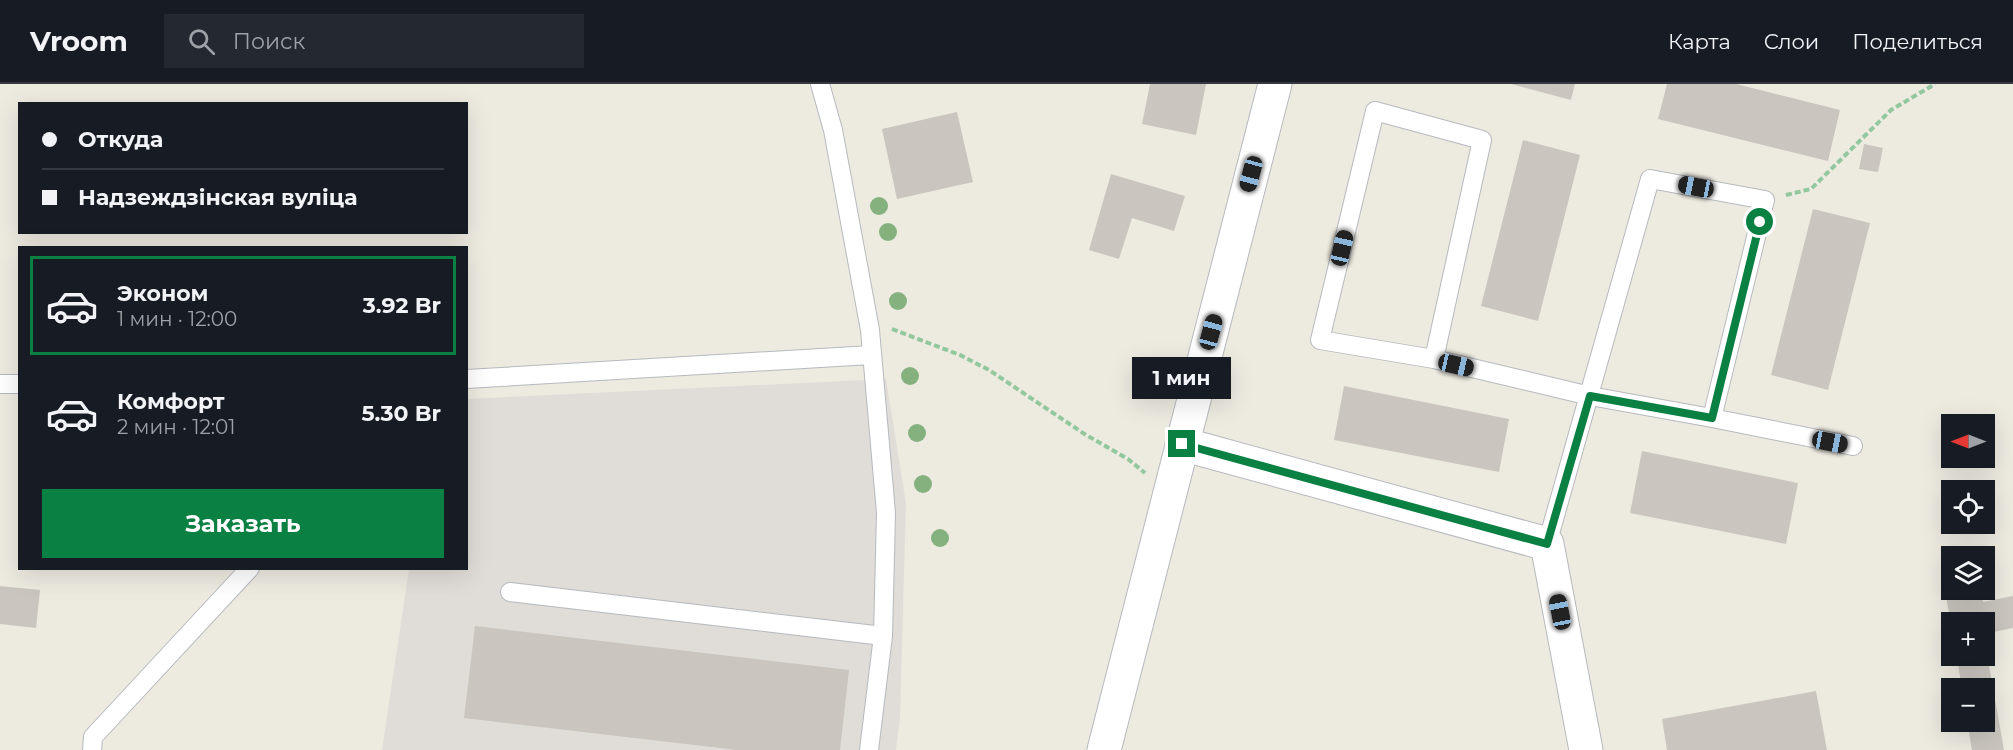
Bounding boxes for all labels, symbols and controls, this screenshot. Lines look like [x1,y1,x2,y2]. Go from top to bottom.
search box [164,14,584,68]
text: Vroom [30,24,128,58]
icon: search [185,25,218,58]
text: Поиск [233,28,305,55]
text: Карта [1668,29,1731,54]
text: Слои [1764,29,1819,54]
text: Поделиться [1852,29,1983,54]
text: Откуда [78,126,163,153]
car [1238,154,1264,194]
car [1677,175,1715,199]
text: Надзеждзінская вуліца [78,184,357,211]
route start [1746,208,1773,235]
car [1329,228,1355,268]
icon: car [45,279,99,333]
text: Эконом [117,280,208,307]
text: 3.92 Br [363,292,441,319]
text: 1 мин · 12:00 [117,307,237,331]
car [1198,312,1224,352]
car [1436,352,1476,378]
callout: 1 мин [1132,357,1232,399]
text: 1 мин [1153,366,1210,390]
icon: car [45,387,99,441]
text: Комфорт [117,388,225,415]
text: 5.30 Br [361,400,441,427]
north arrow [1941,414,1995,468]
map controls [1941,414,1995,732]
text: 2 мин · 12:01 [117,415,235,439]
route end [1168,430,1195,457]
car [1811,430,1849,454]
button: locate [1941,480,1995,534]
button: Заказать [42,489,444,558]
button: layers [1941,546,1995,600]
car [1548,593,1572,631]
button: + [1941,612,1995,666]
button: − [1941,678,1995,732]

